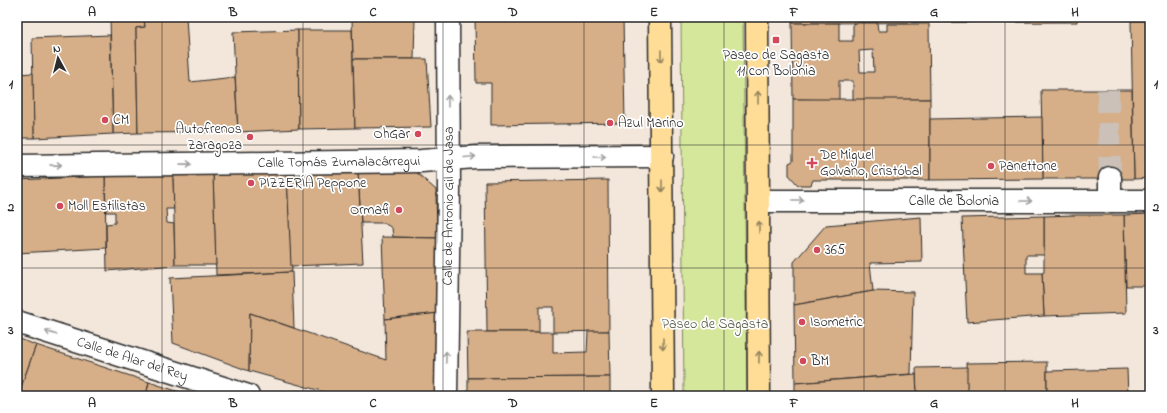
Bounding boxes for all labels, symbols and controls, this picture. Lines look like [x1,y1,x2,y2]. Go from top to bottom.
text: A [88,3,96,22]
text: B [228,3,238,22]
text: C [369,3,377,22]
text: D [507,3,518,22]
text: E [650,3,658,22]
text: F [789,3,799,22]
text: G [930,3,938,22]
text: H [1071,3,1079,22]
marker: Paseo de Sagasta 11 con Bolonia [771,35,781,45]
north arrow [38,38,78,78]
text: N [52,41,62,57]
place label: Paseo de Sagasta 11 con Bolonia [723,45,829,82]
one-way arrow [657,49,665,62]
text: 1 [9,75,14,94]
text: 1 [1154,75,1159,94]
one-way arrow [754,91,762,104]
one-way arrow [444,95,452,108]
place label: CM [113,110,129,131]
place label: Azul Marino [618,113,683,134]
marker: CM [100,115,110,125]
marker: Azul Marino [605,118,615,128]
place label: Autofrenos Zaragoza [175,119,242,157]
place label: OhGar [373,124,411,145]
street label: Calle de Antonio Gil de Jasa [437,126,460,286]
marker: OhGar [413,129,423,139]
marker: Autofrenos Zaragoza [245,132,255,142]
place label: De Miguel Golvano, Cristóbal [819,145,922,182]
street label: Calle Tomás Zumalacárregui [258,151,420,174]
one-way arrow [593,153,606,161]
one-way arrow [463,154,476,161]
place label: Panettone [999,156,1058,177]
marker: De Miguel Golvano, Cristóbal [807,158,817,168]
one-way arrow [179,160,192,168]
one-way arrow [49,161,62,169]
marker: Panettone [986,161,996,171]
place label: PIZZERÍA Peppone [259,173,367,194]
marker: PIZZERÍA Peppone [246,178,256,188]
one-way arrow [658,179,666,192]
street label: Calle de Bolonia [909,191,999,212]
place label: Moll Estilistas [68,196,146,217]
one-way arrow [791,196,804,204]
one-way arrow [1019,197,1032,205]
text: 2 [7,198,15,217]
text: 2 [1152,198,1160,217]
place label: Ormafi [350,200,391,221]
marker: Moll Estilistas [55,201,65,211]
marker: Ormafi [394,205,404,215]
one-way arrow [755,221,763,234]
place label: 365 [825,240,845,261]
marker: 365 [812,245,822,255]
place label: Isometric [810,312,863,333]
park label: Paseo de Sagasta [662,314,768,336]
marker: Isometric [797,317,807,327]
text: 3 [7,321,14,340]
text: 3 [1152,321,1159,340]
one-way arrow [45,329,58,336]
street label: Calle de Alar del Rey [74,331,191,388]
one-way arrow [659,337,667,350]
one-way arrow [443,351,450,364]
one-way arrow [755,351,763,364]
place label: BM [810,351,829,372]
marker: BM [798,356,808,366]
text: A [88,394,96,413]
text: B [228,394,238,413]
text: C [369,394,377,413]
text: D [507,394,518,413]
text: E [650,394,658,413]
text: F [789,394,799,413]
text: G [930,394,938,413]
text: H [1071,394,1079,413]

